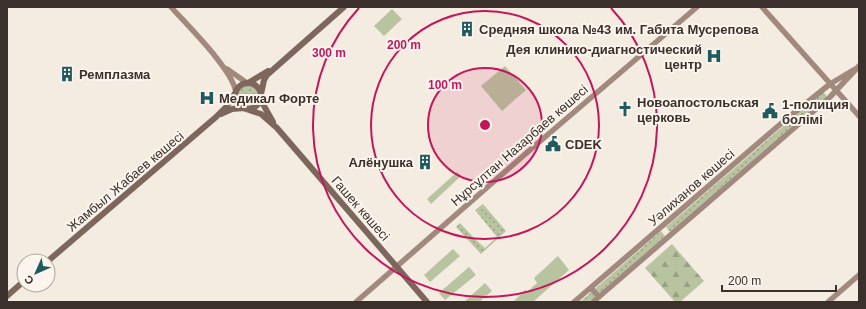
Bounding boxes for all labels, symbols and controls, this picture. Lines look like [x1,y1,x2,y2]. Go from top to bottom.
building icon: Средняя школа №43 им. Габита Мусрепова [458,20,476,38]
place label: Средняя школа №43 им. Габита Мусрепова [479,22,759,37]
text: 200 m [387,38,421,52]
place label: Дея клинико-диагностический центр [506,42,702,72]
text: 300 m [312,46,346,60]
hospital icon: Дея клинико-диагностический центр [705,47,723,65]
building icon: Ремплазма [58,65,76,83]
place label: Ремплазма [79,67,151,82]
text: 100 m [428,78,462,92]
street label: Нұрсұлтан Назарбаев көшесі [448,82,591,209]
hospital icon: Медикал Форте [198,89,216,107]
place label: Медикал Форте [219,91,319,106]
place label: Новоапостольская церковь [637,95,759,125]
place label: 1-полиция болiмi [782,97,849,127]
church icon: Новоапостольская церковь [616,100,634,118]
public building icon: 1-полиция болiмi [761,102,779,120]
centre of rings [478,118,492,132]
street label: Жамбыл Жабаев көшесі [64,128,187,235]
public building icon: CDEK [544,135,562,153]
place label: CDEK [565,137,602,152]
street label: Уәлиханов көшесі [645,146,737,229]
building icon: Алёнушка [416,153,434,171]
place label: Алёнушка [348,155,414,170]
street label: Гашек көшесі [329,173,393,244]
north arrow [16,253,56,293]
scale bar [722,267,836,293]
text: С [22,273,36,287]
text: 200 m [728,274,761,288]

